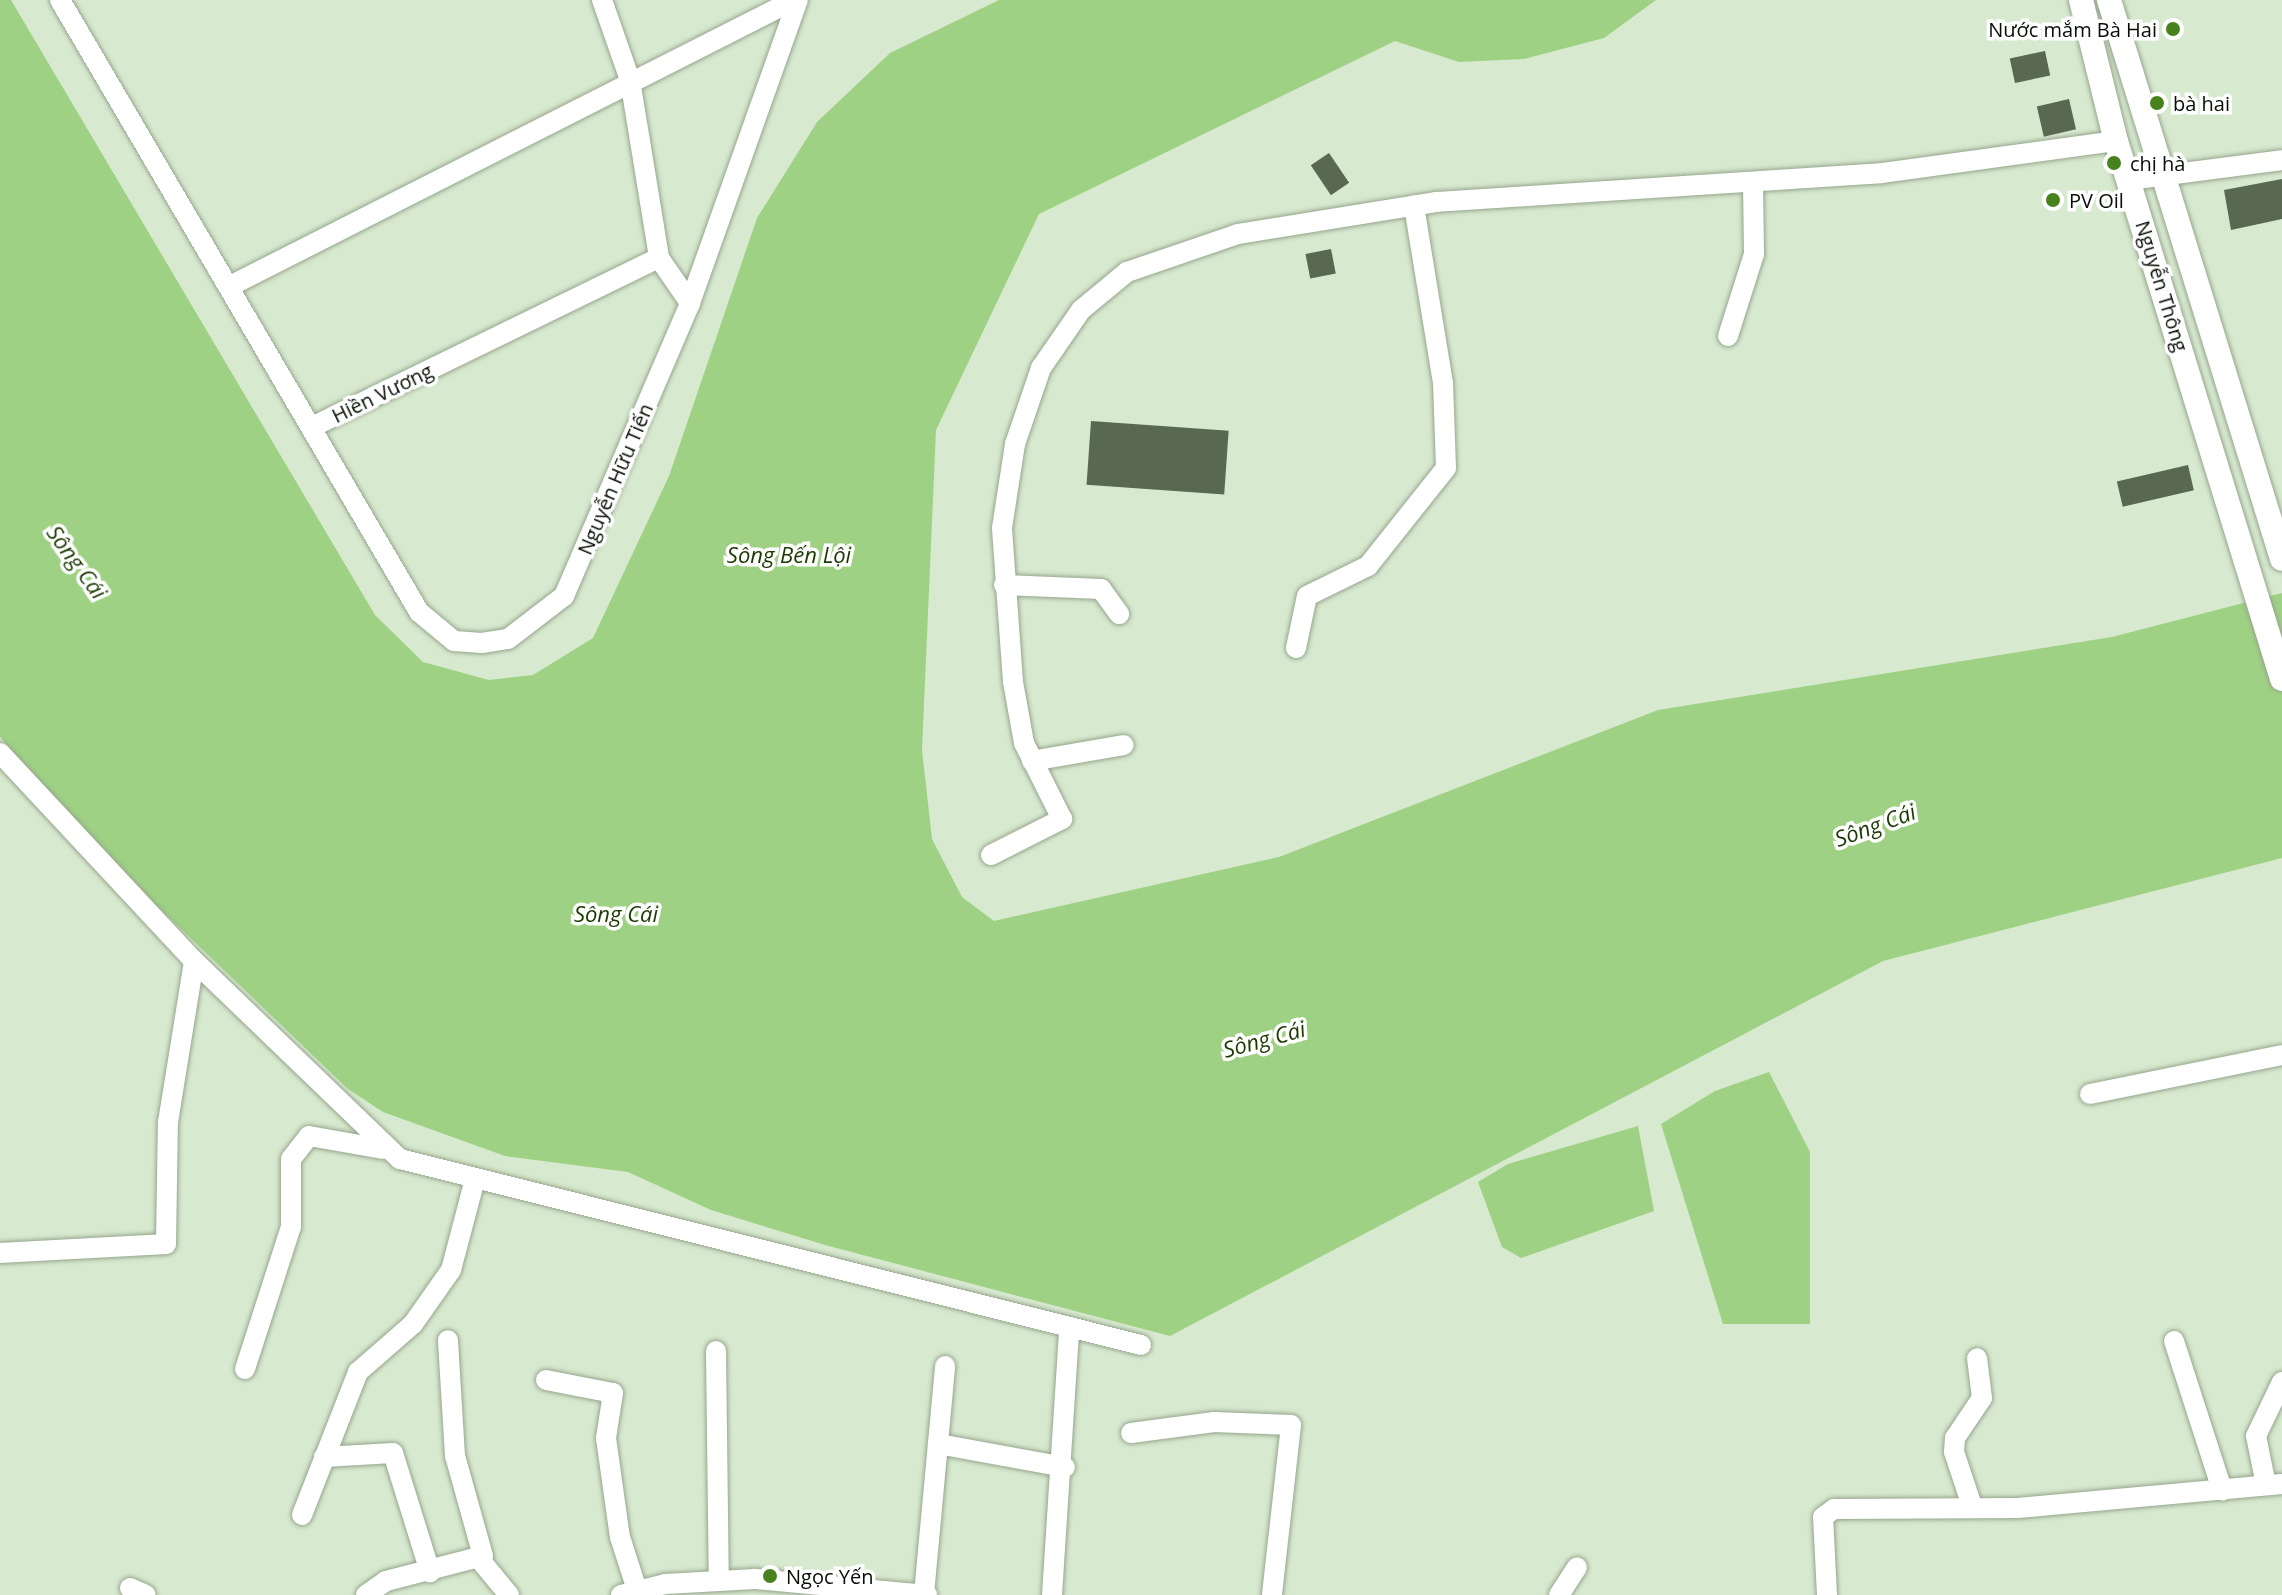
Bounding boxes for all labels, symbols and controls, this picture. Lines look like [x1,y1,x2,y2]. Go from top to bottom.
place label: Nước mắm Bà Hai [1988,17,2157,41]
marker: Nước mắm Bà Hai [2164,20,2182,38]
place label: bà hai [2173,91,2230,115]
marker: bà hai [2148,94,2166,112]
place label: chị hà [2130,151,2185,175]
marker: chị hà [2105,154,2123,172]
place label: PV Oil [2069,188,2124,212]
marker: PV Oil [2044,191,2062,209]
street label: Nguyễn Thông [2131,218,2193,354]
street label: Hiền Vương [328,358,436,428]
street label: Nguyễn Hữu Tiến [572,400,658,558]
water label: Sông Cái [42,520,112,604]
water label: Sông Bến Lội [727,542,851,568]
water label: Sông Cái [1831,798,1919,852]
water label: Sông Cái [574,901,658,927]
water label: Sông Cái [1220,1015,1308,1063]
place label: Ngọc Yến [786,1564,873,1588]
marker: Ngọc Yến [761,1567,779,1585]

